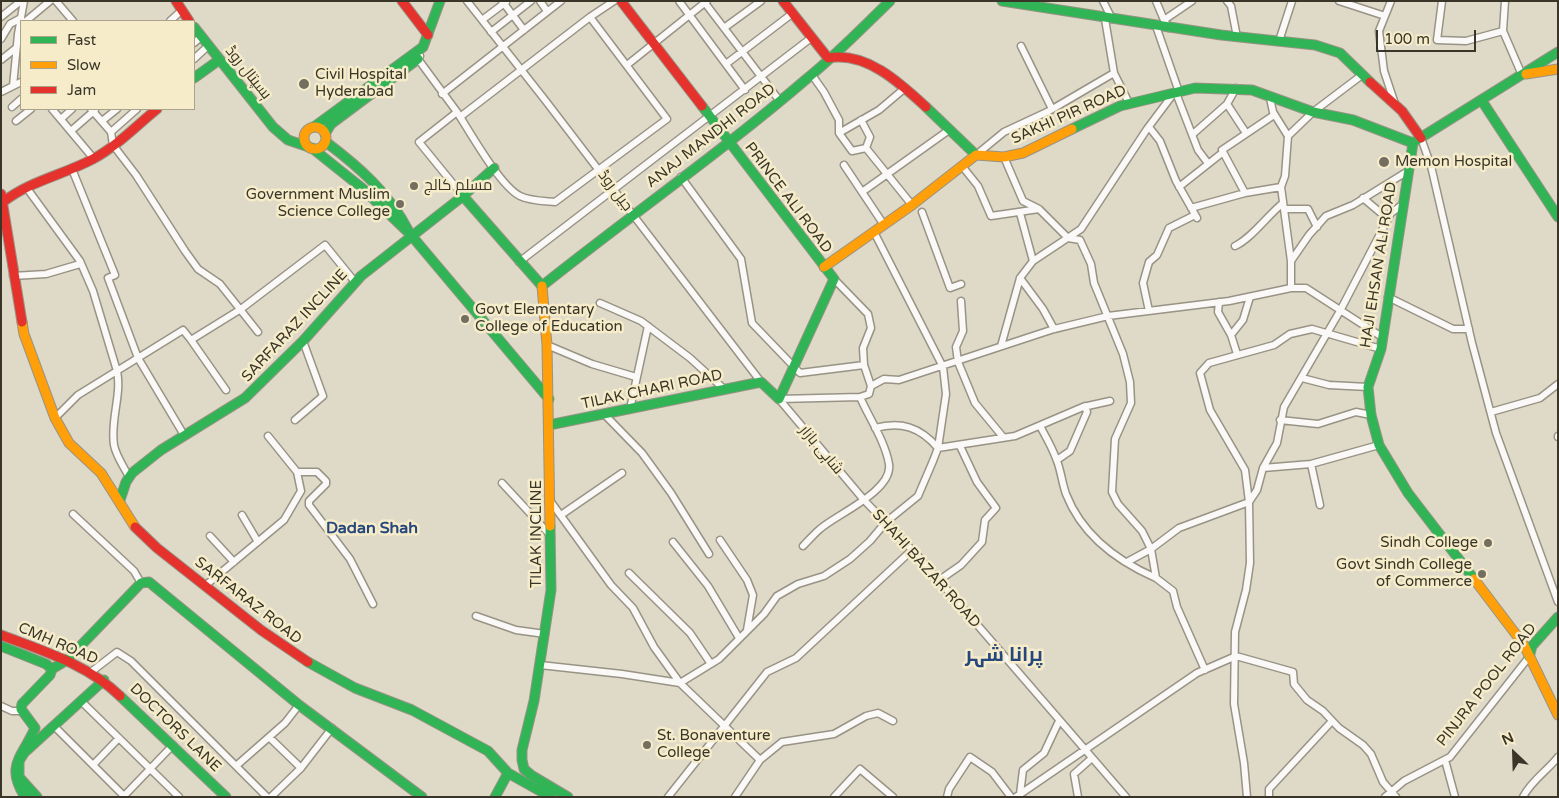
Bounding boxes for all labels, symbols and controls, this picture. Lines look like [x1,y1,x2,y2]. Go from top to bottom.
legend [20,20,195,110]
scale bar [1379,20,1479,52]
text: 100 m [1384,30,1430,48]
text: Fast [67,31,96,49]
street label: ہسپتال روڈ [221,43,275,103]
text: Slow [67,56,101,74]
place label: Civil Hospital Hyderabad [315,66,407,101]
marker: Civil Hospital Hyderabad [297,77,311,91]
street label: ANAJ MANDHI ROAD [643,80,779,192]
text: Jam [67,81,96,99]
street label: SAKHI PIR ROAD [1009,82,1129,148]
street label: PRINCE ALI ROAD [740,139,836,257]
place label: Memon Hospital [1395,153,1512,171]
marker: Memon Hospital [1377,155,1391,169]
street label: جیل روڈ [594,167,636,215]
place label: مسلم کالج [424,177,492,195]
marker: مسلم کالج [408,180,420,192]
street label: HAJI EHSAN ALI ROAD [1357,181,1401,349]
place label: Government Muslim Science College [246,186,390,221]
marker: Government Muslim Science College [394,198,406,210]
street label: SARFARAZ INCLINE [238,266,352,386]
place label: Govt Elementary College of Education [475,301,623,336]
marker: Govt Elementary College of Education [459,313,471,325]
street label: TILAK CHARI ROAD [580,366,724,414]
street label: شاہی بازار [795,422,847,478]
street label: TILAK INCLINE [528,480,546,588]
street label: SHAHI BAZAR ROAD [868,506,984,632]
district label: Dadan Shah [326,519,418,539]
place label: Sindh College [1380,534,1478,552]
marker: Sindh College [1482,537,1494,549]
street label: SARFARAZ ROAD [191,554,305,648]
place label: Govt Sindh College of Commerce [1336,556,1472,591]
marker: Govt Sindh College of Commerce [1476,568,1488,580]
street label: CMH ROAD [15,619,101,669]
street label: PINJRA POOL ROAD [1433,620,1541,750]
district label: پرانا شہر [965,644,1043,668]
street label: DOCTORS LANE [126,680,224,776]
place label: St. Bonaventure College [657,727,770,762]
north arrow [1489,728,1539,778]
marker: St. Bonaventure College [641,739,653,751]

